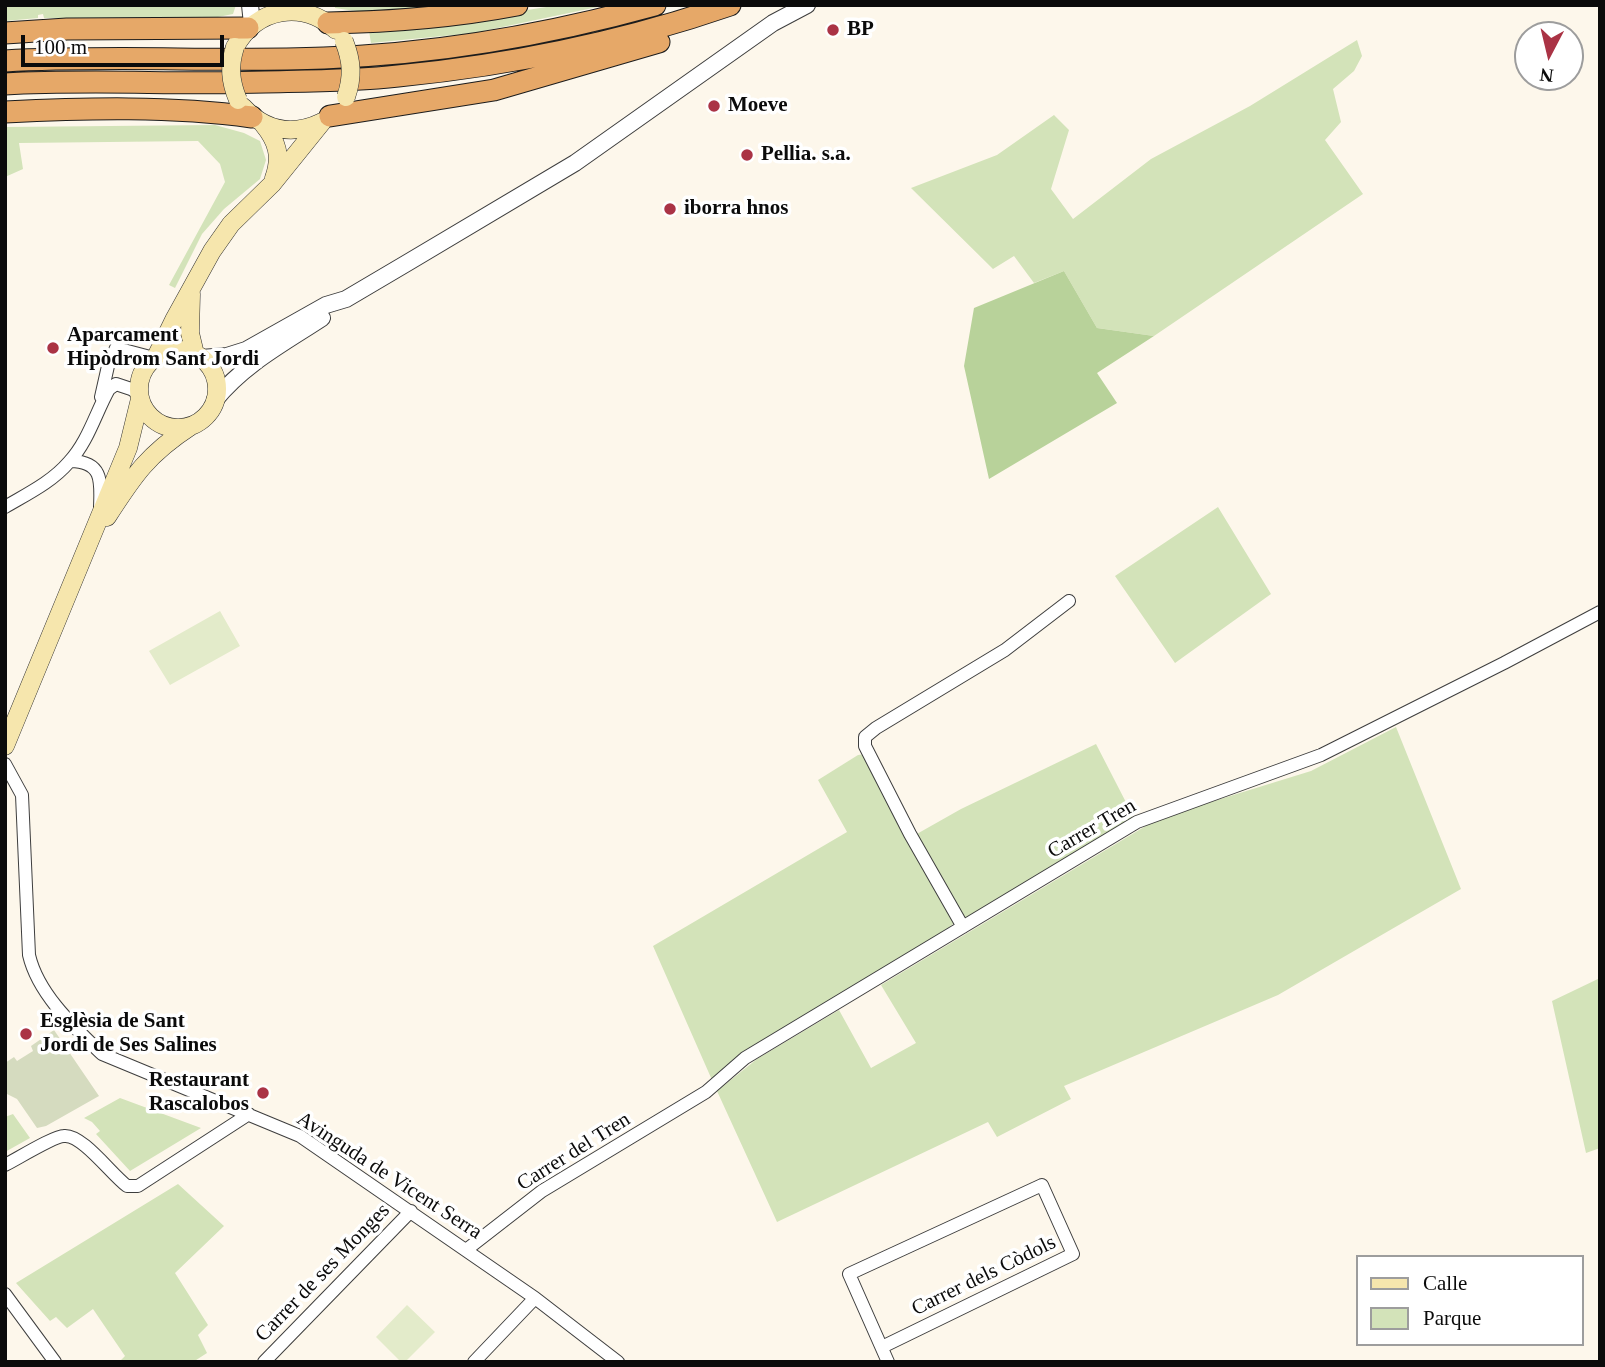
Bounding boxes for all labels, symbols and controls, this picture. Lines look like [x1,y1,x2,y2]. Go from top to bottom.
place label: BP [847,17,874,43]
scale bar [24,21,228,65]
north arrow [1514,21,1584,91]
marker: BP [825,22,841,38]
text: 100 m [34,35,87,59]
text: N [1539,64,1555,87]
place label: Moeve [728,93,787,119]
marker: Moeve [706,98,722,114]
place label: Pellia. s.a. [761,142,851,168]
marker: Pellia. s.a. [739,147,755,163]
place label: iborra hnos [684,196,788,222]
marker: iborra hnos [662,201,678,217]
place label: Aparcament Hipòdrom Sant Jordi [67,323,259,373]
marker: Aparcament Hipòdrom Sant Jordi [45,340,61,356]
street label: Carrer Tren [1043,794,1141,864]
place label: Esglèsia de Sant Jordi de Ses Salines [40,1009,217,1059]
marker: Esglèsia de Sant Jordi de Ses Salines [18,1026,34,1042]
place label: Restaurant Rascalobos [149,1068,249,1118]
marker: Restaurant Rascalobos [255,1085,271,1101]
street label: Avinguda de Vicent Serra [292,1107,486,1245]
street label: Carrer del Tren [513,1107,635,1197]
street label: Carrer de ses Monges [251,1199,395,1347]
street label: Carrer dels Còdols [908,1230,1060,1322]
legend [1356,1255,1584,1346]
text: Calle [1423,1271,1467,1295]
text: Parque [1423,1306,1481,1330]

